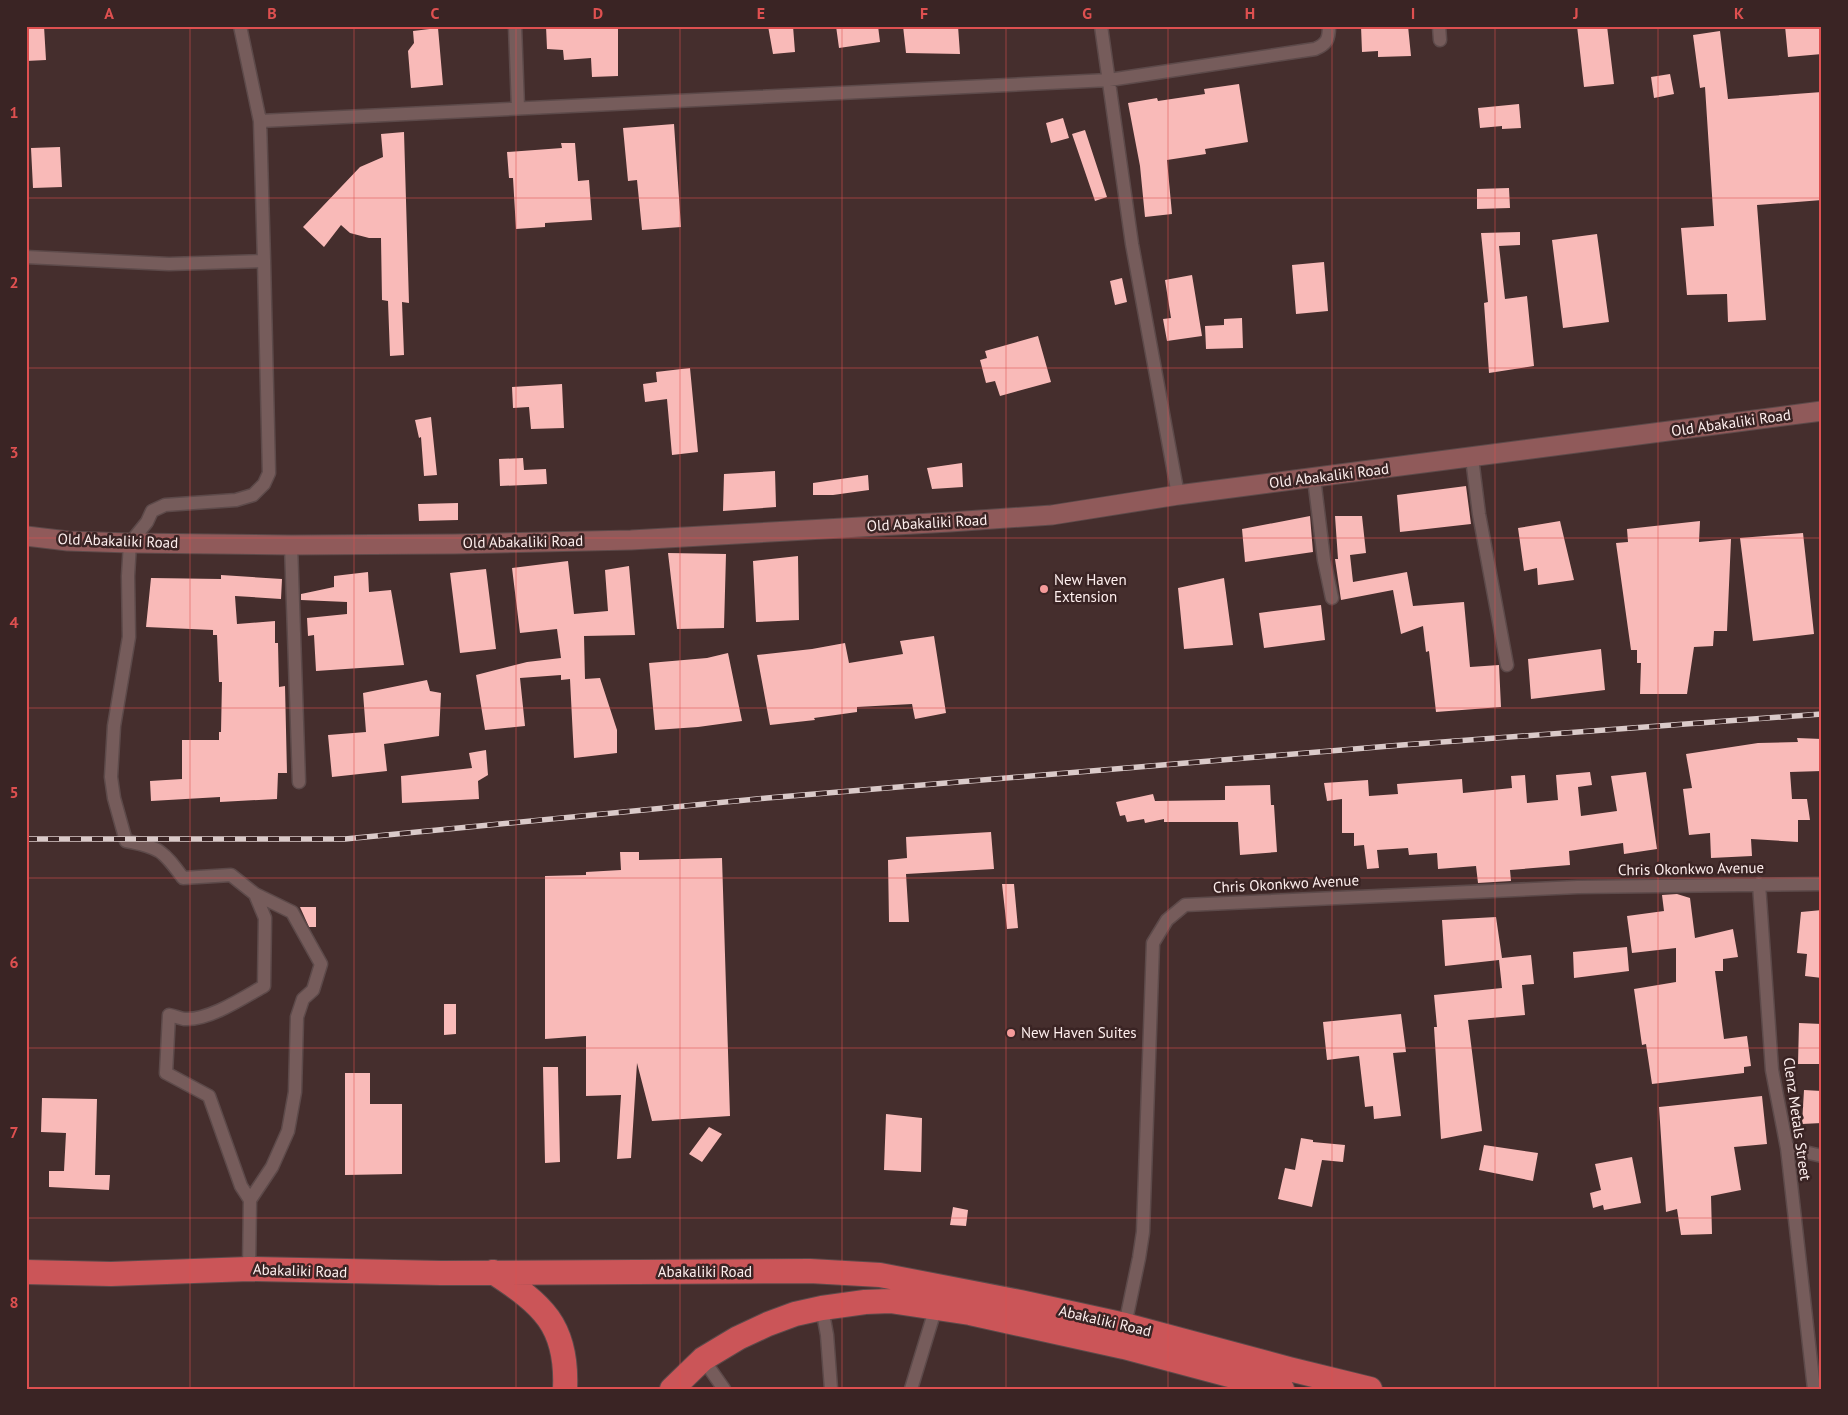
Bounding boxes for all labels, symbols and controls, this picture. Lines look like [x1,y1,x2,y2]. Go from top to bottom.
text: A [104,3,114,23]
text: B [267,3,277,23]
text: C [431,3,440,23]
text: D [593,3,603,23]
text: E [757,3,765,23]
text: F [920,3,928,23]
text: G [1082,3,1092,23]
text: H [1245,3,1255,23]
text: I [1411,3,1415,23]
text: J [1572,3,1579,23]
text: K [1734,3,1744,23]
text: 1 [9,102,19,122]
text: 2 [9,272,19,292]
street label: Old Abakaliki Road [1670,405,1792,440]
text: 3 [9,442,19,462]
street label: Old Abakaliki Road [1268,459,1390,492]
street label: Old Abakaliki Road [866,510,988,535]
street label: Old Abakaliki Road [57,529,179,552]
street label: Old Abakaliki Road [463,531,583,552]
place label: New Haven Extension [1054,570,1127,606]
marker: New Haven Extension [1038,583,1050,595]
text: 4 [9,612,19,632]
text: 5 [9,782,19,802]
street label: Chris Okonkwo Avenue [1618,858,1764,879]
street label: Chris Okonkwo Avenue [1212,870,1359,897]
text: 6 [9,952,19,972]
place label: New Haven Suites [1021,1023,1137,1042]
marker: New Haven Suites [1005,1027,1017,1039]
street label: Clenz Metals Street [1779,1056,1816,1182]
text: 7 [9,1122,19,1142]
street label: Abakaliki Road [253,1259,347,1282]
street label: Abakaliki Road [658,1262,752,1281]
text: 8 [9,1292,19,1312]
street label: Abakaliki Road [1057,1301,1153,1340]

